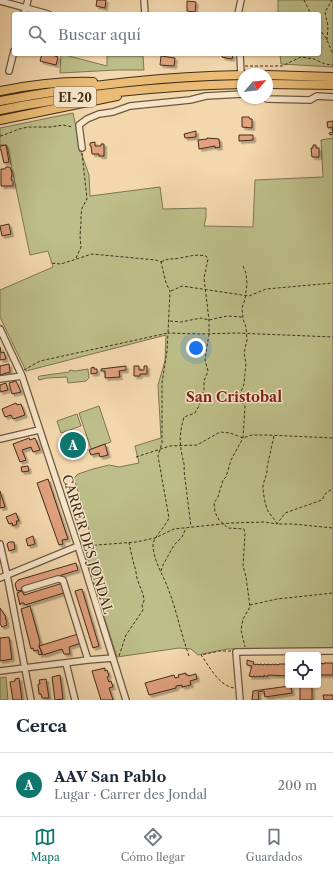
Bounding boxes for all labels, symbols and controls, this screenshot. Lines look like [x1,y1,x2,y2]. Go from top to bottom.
search box [12,12,321,56]
icon: search [26,23,48,45]
text: Buscar aquí [58,25,141,44]
north arrow [237,68,273,104]
road number: EI-20 [54,87,96,107]
your location [186,338,206,358]
district label: San Cristobal [186,388,282,406]
pin: A [60,430,86,460]
street label: CARRER DES JONDAL [59,472,117,616]
map controls [285,652,321,688]
button: locate [285,652,321,688]
text: Cerca [16,716,67,736]
text: AAV San Pablo [54,767,166,786]
text: A [24,777,34,793]
text: 200 m [277,777,317,793]
text: Lugar · Carrer des Jondal [54,786,207,802]
tab: Mapa [30,826,60,864]
tab: Cómo llegar [121,826,185,864]
tab: Guardados [246,826,303,864]

